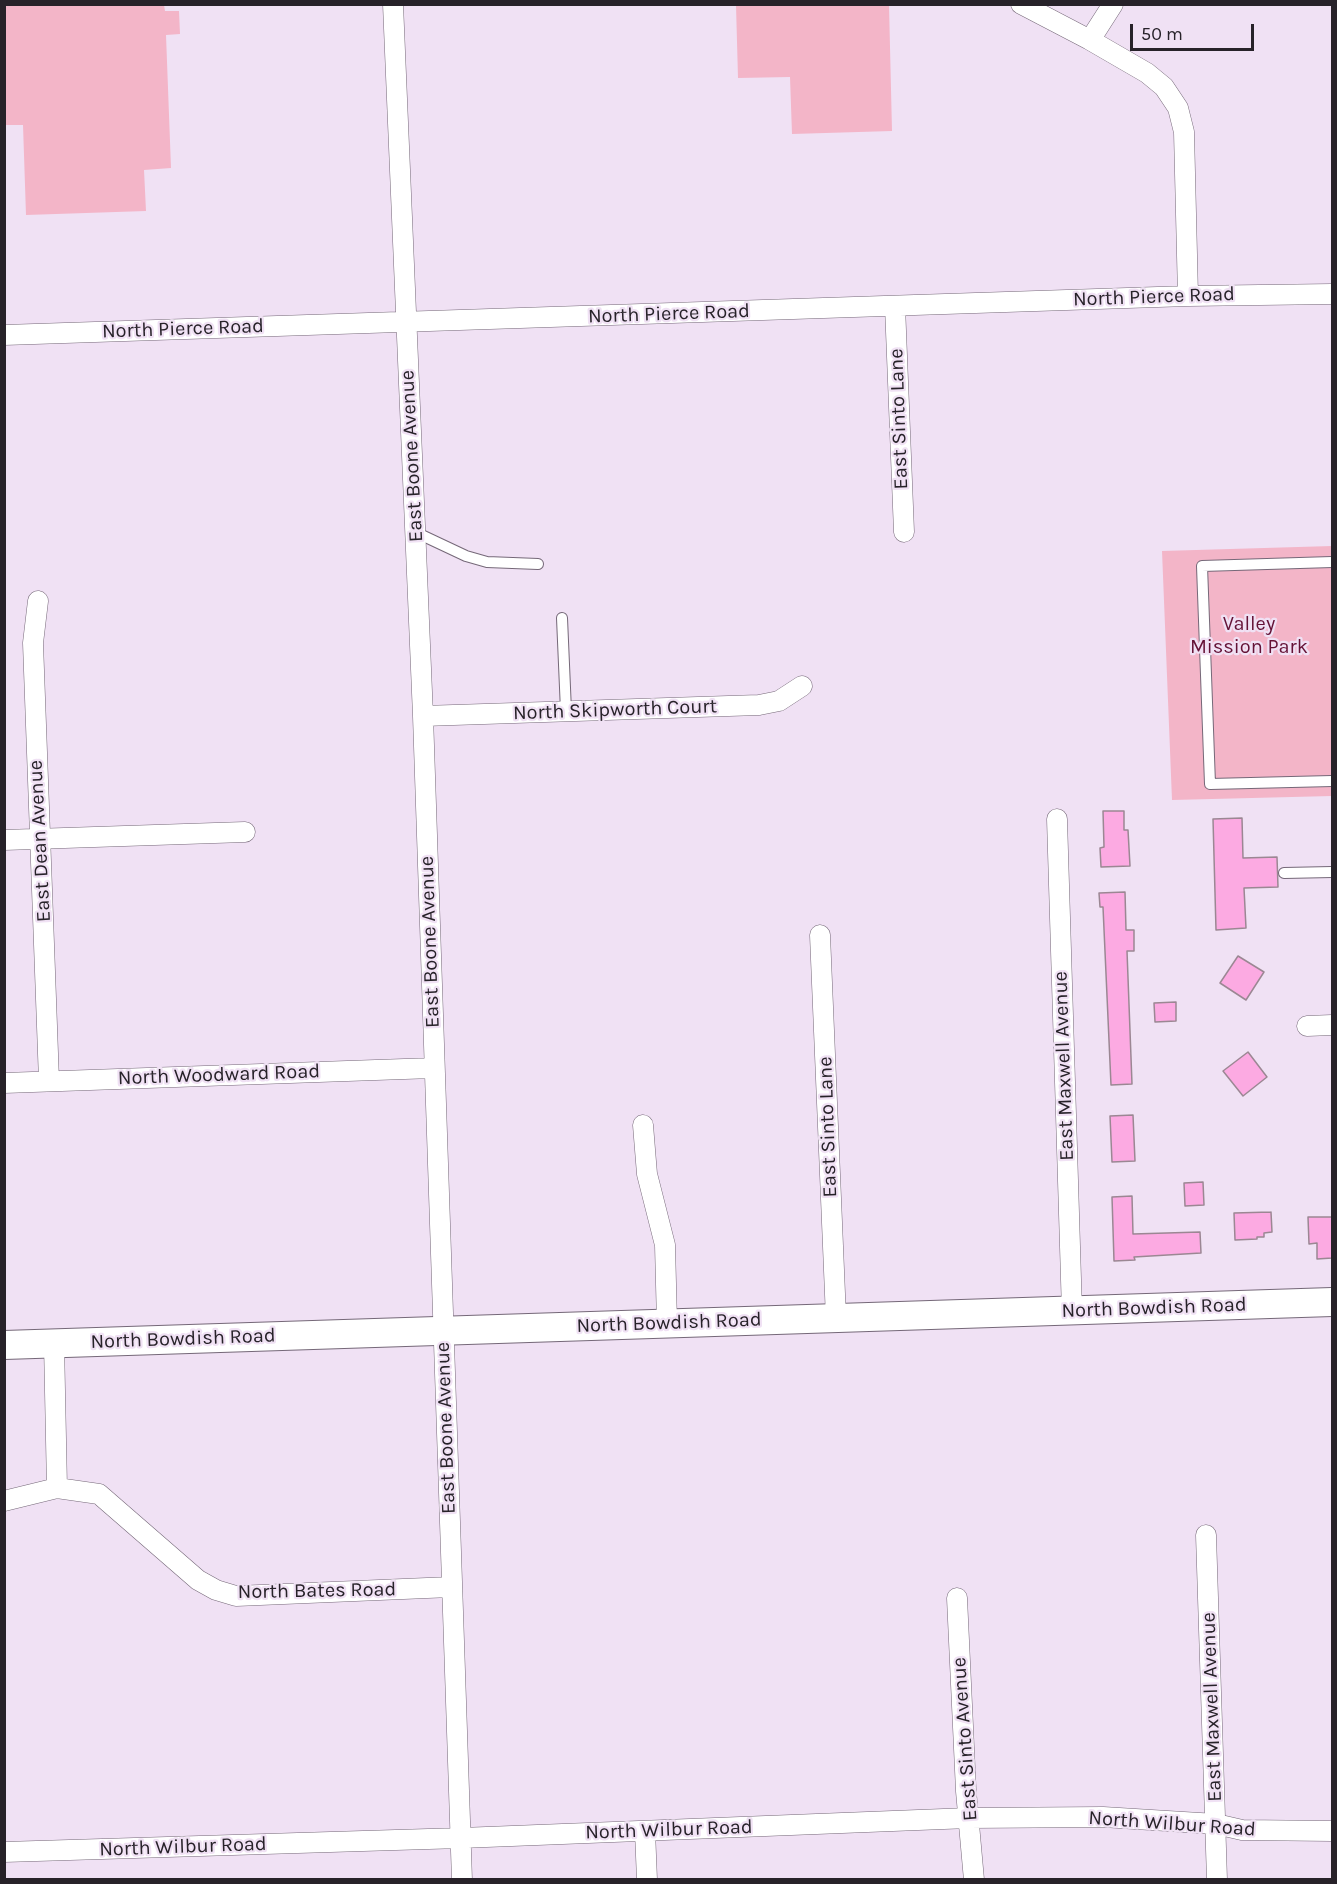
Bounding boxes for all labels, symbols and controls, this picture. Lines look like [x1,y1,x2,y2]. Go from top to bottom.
scale bar [1133,12,1258,50]
text: 50 m [1141,23,1183,45]
street label: North Pierce Road [1073,282,1235,312]
street label: North Pierce Road [588,299,750,329]
street label: North Pierce Road [102,314,264,344]
street label: East Sinto Lane [885,348,913,490]
street label: East Boone Avenue [396,369,428,543]
park label: Valley Mission Park [1190,612,1308,659]
street label: North Skipworth Court [513,694,717,726]
street label: East Dean Avenue [24,759,56,923]
street label: East Boone Avenue [415,856,445,1028]
street label: East Maxwell Avenue [1049,971,1079,1161]
street label: East Sinto Lane [814,1056,842,1198]
street label: North Woodward Road [117,1059,321,1091]
street label: North Bowdish Road [1061,1293,1247,1323]
street label: North Bowdish Road [576,1308,762,1338]
street label: North Bowdish Road [90,1324,276,1354]
street label: East Boone Avenue [431,1342,461,1514]
street label: North Bates Road [237,1578,397,1604]
street label: East Maxwell Avenue [1197,1612,1227,1802]
street label: East Sinto Avenue [947,1656,983,1822]
street label: North Wilbur Road [1088,1806,1256,1842]
street label: North Wilbur Road [585,1815,753,1845]
street label: North Wilbur Road [99,1832,267,1862]

